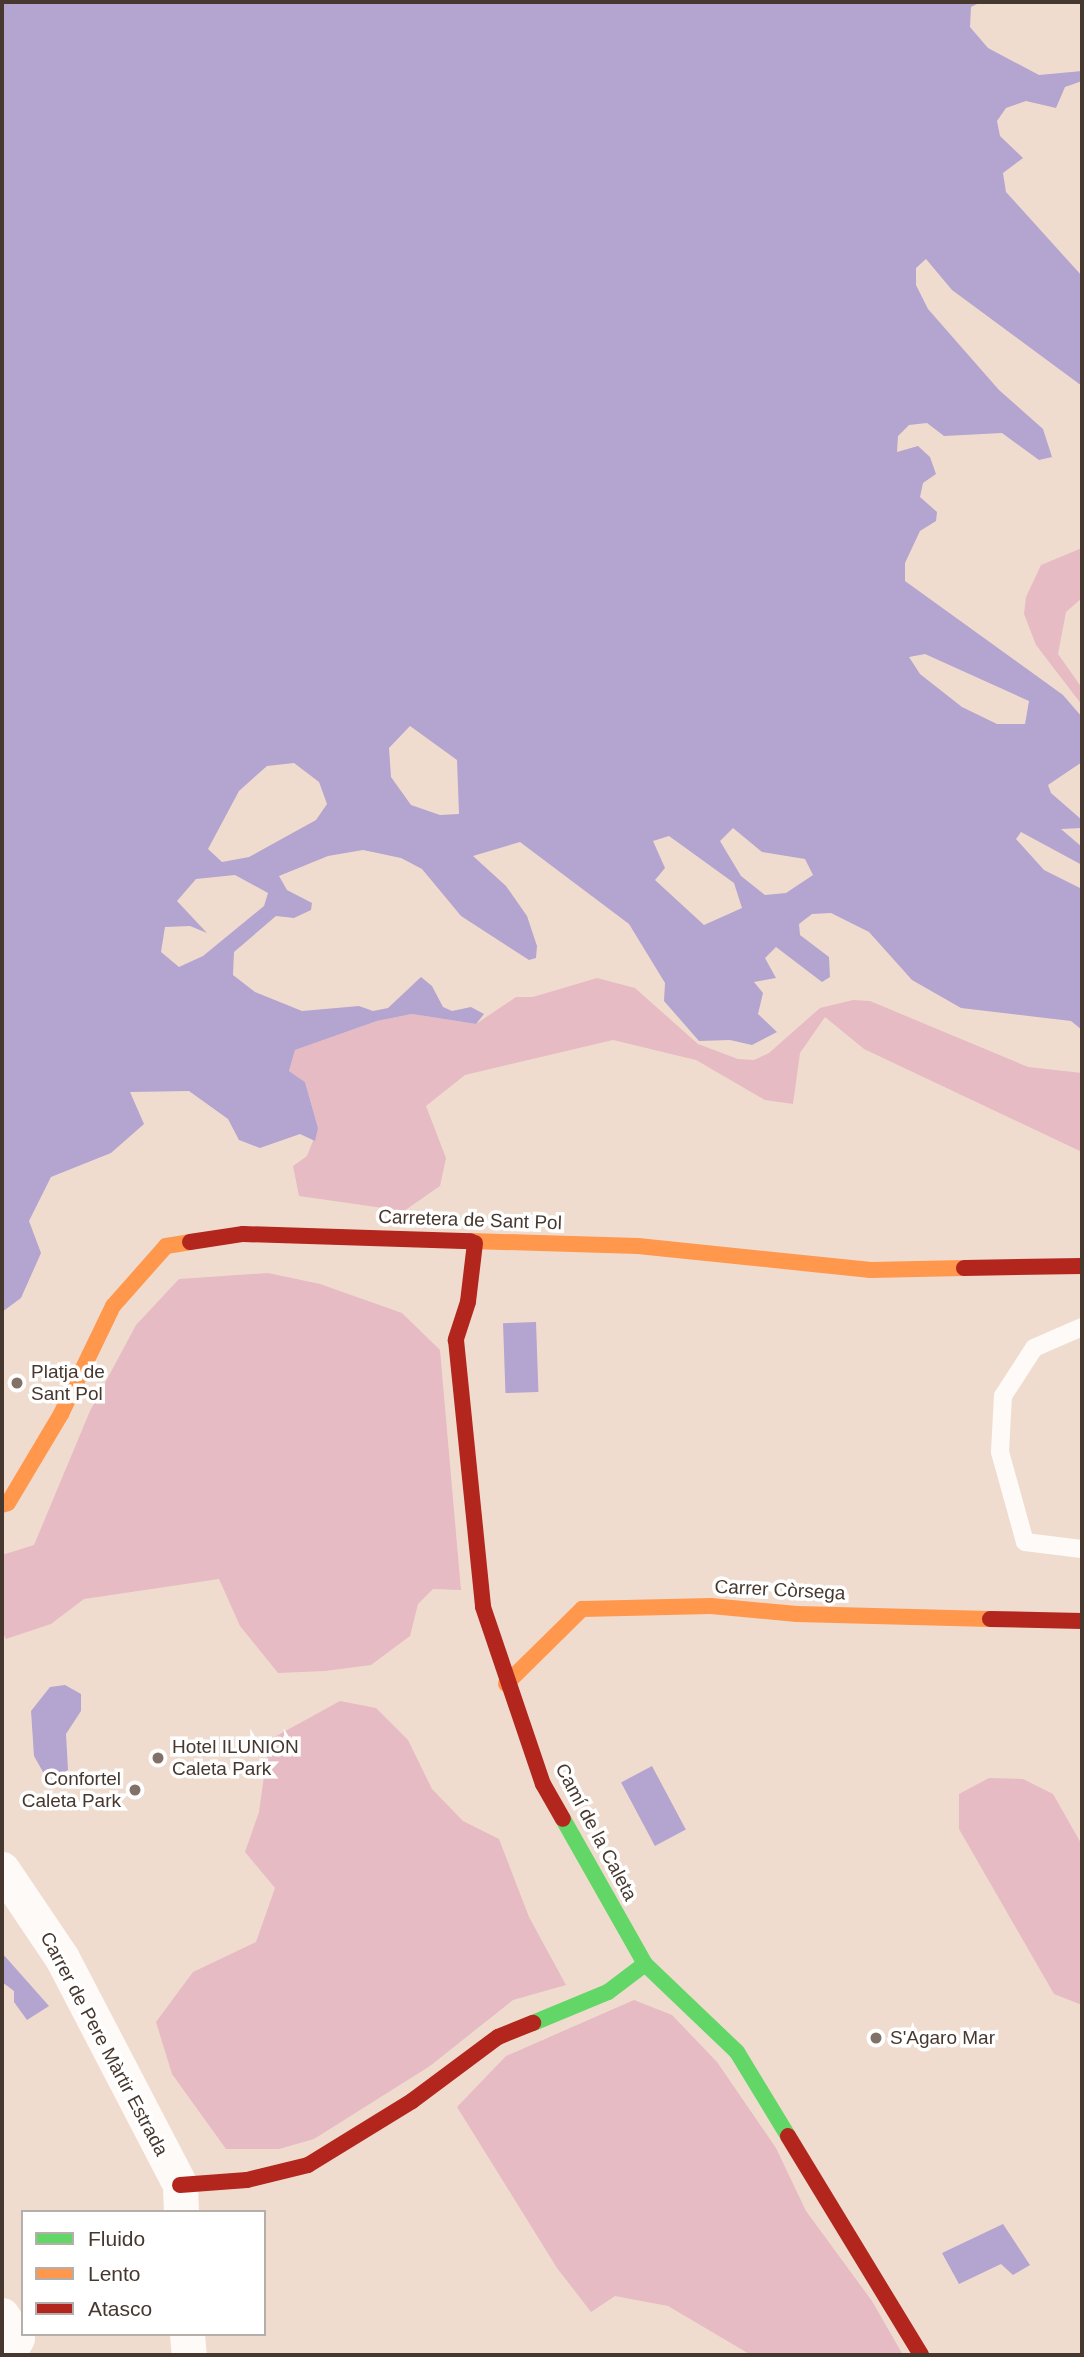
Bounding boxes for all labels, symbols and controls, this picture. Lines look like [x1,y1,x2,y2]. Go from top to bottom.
street label: Carretera de Sant Pol [378,1205,562,1235]
place label: Platja de Sant Pol [31,1361,105,1405]
marker: Platja de Sant Pol [9,1375,25,1391]
street label: Carrer Còrsega [714,1575,846,1605]
place label: Hotel ILUNION Caleta Park [172,1736,299,1780]
marker: Hotel ILUNION Caleta Park [150,1750,166,1766]
street label: Camí de la Caleta [550,1760,642,1904]
place label: Confortel Caleta Park [22,1768,121,1812]
marker: Confortel Caleta Park [127,1782,143,1798]
street label: Carrer de Pere Màrtir Estrada [35,1928,173,2160]
place label: S'Agaro Mar [890,2027,995,2049]
marker: S'Agaro Mar [868,2030,884,2046]
legend [21,2210,266,2336]
text: Fluido [88,2227,145,2250]
text: Lento [88,2262,141,2285]
text: Atasco [88,2297,152,2320]

